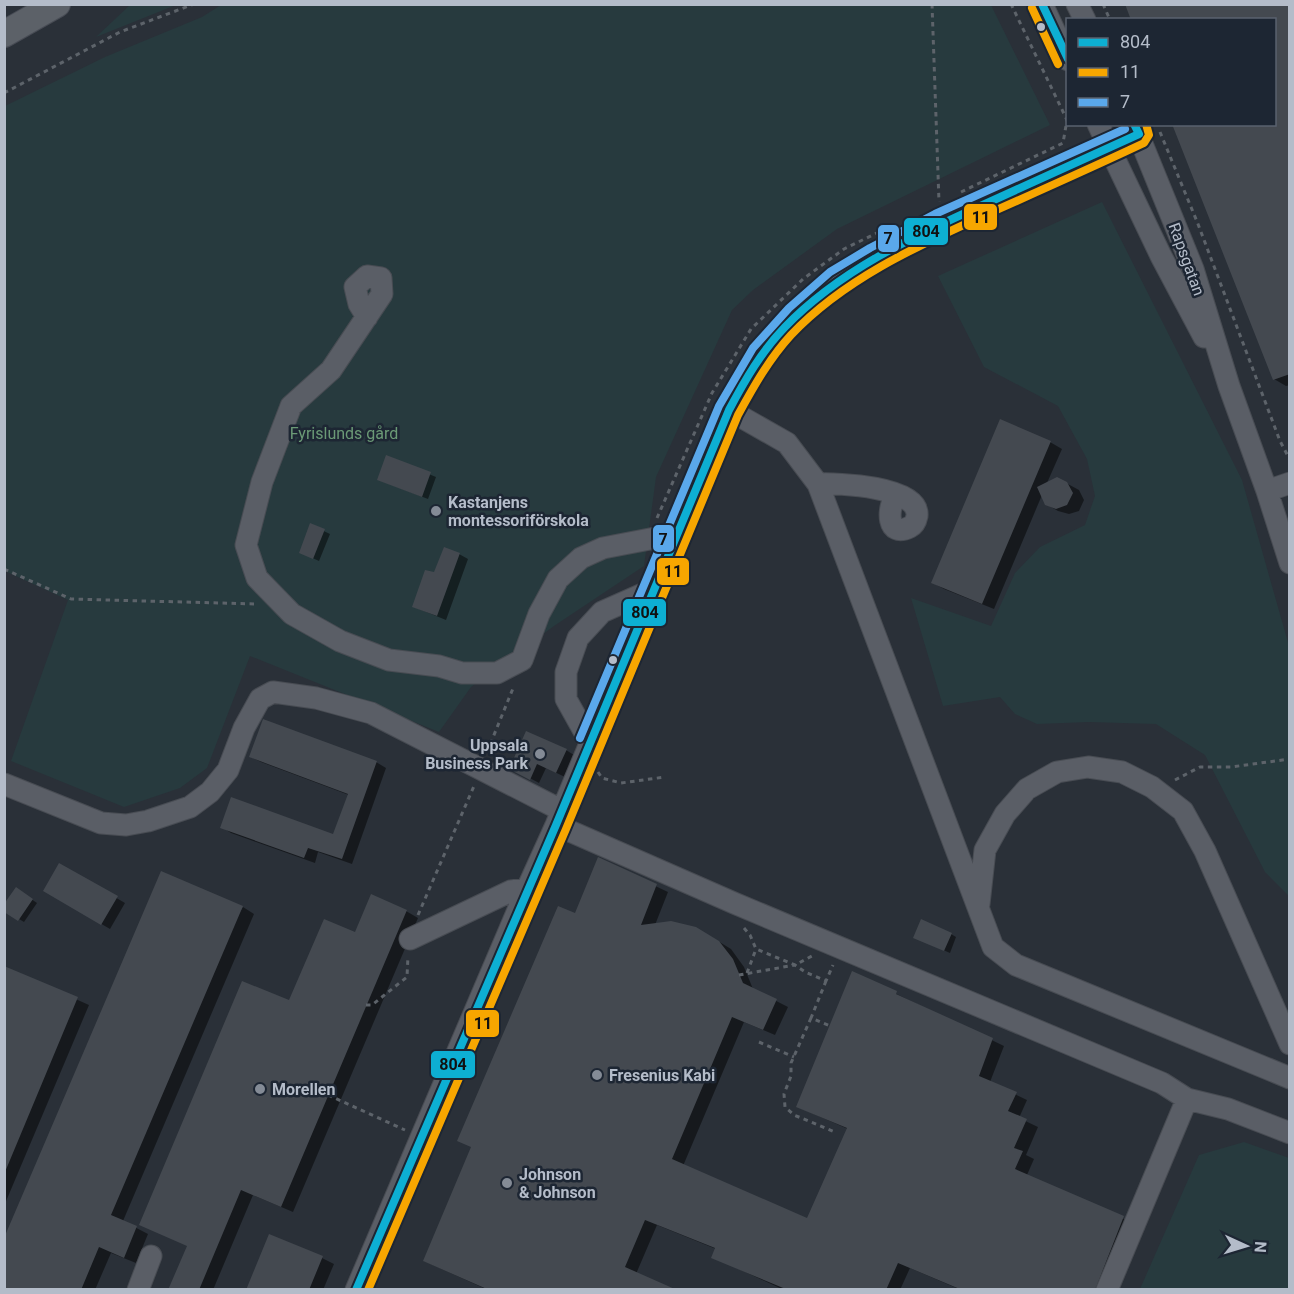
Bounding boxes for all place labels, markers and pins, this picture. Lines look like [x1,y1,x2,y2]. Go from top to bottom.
unlabelled marker [1035,21,1047,33]
place label: Kastanjens montessoriförskola [448,493,589,530]
marker: Kastanjens montessoriförskola [429,504,443,518]
unlabelled marker [607,654,619,666]
place label: Uppsala Business Park [425,736,528,773]
marker: Uppsala Business Park [533,747,547,761]
place label: Fresenius Kabi [609,1066,715,1085]
marker: Fresenius Kabi [590,1068,604,1082]
place label: Morellen [272,1080,336,1099]
marker: Morellen [253,1082,267,1096]
place label: Johnson & Johnson [519,1165,596,1202]
marker: Johnson & Johnson [500,1176,514,1190]

